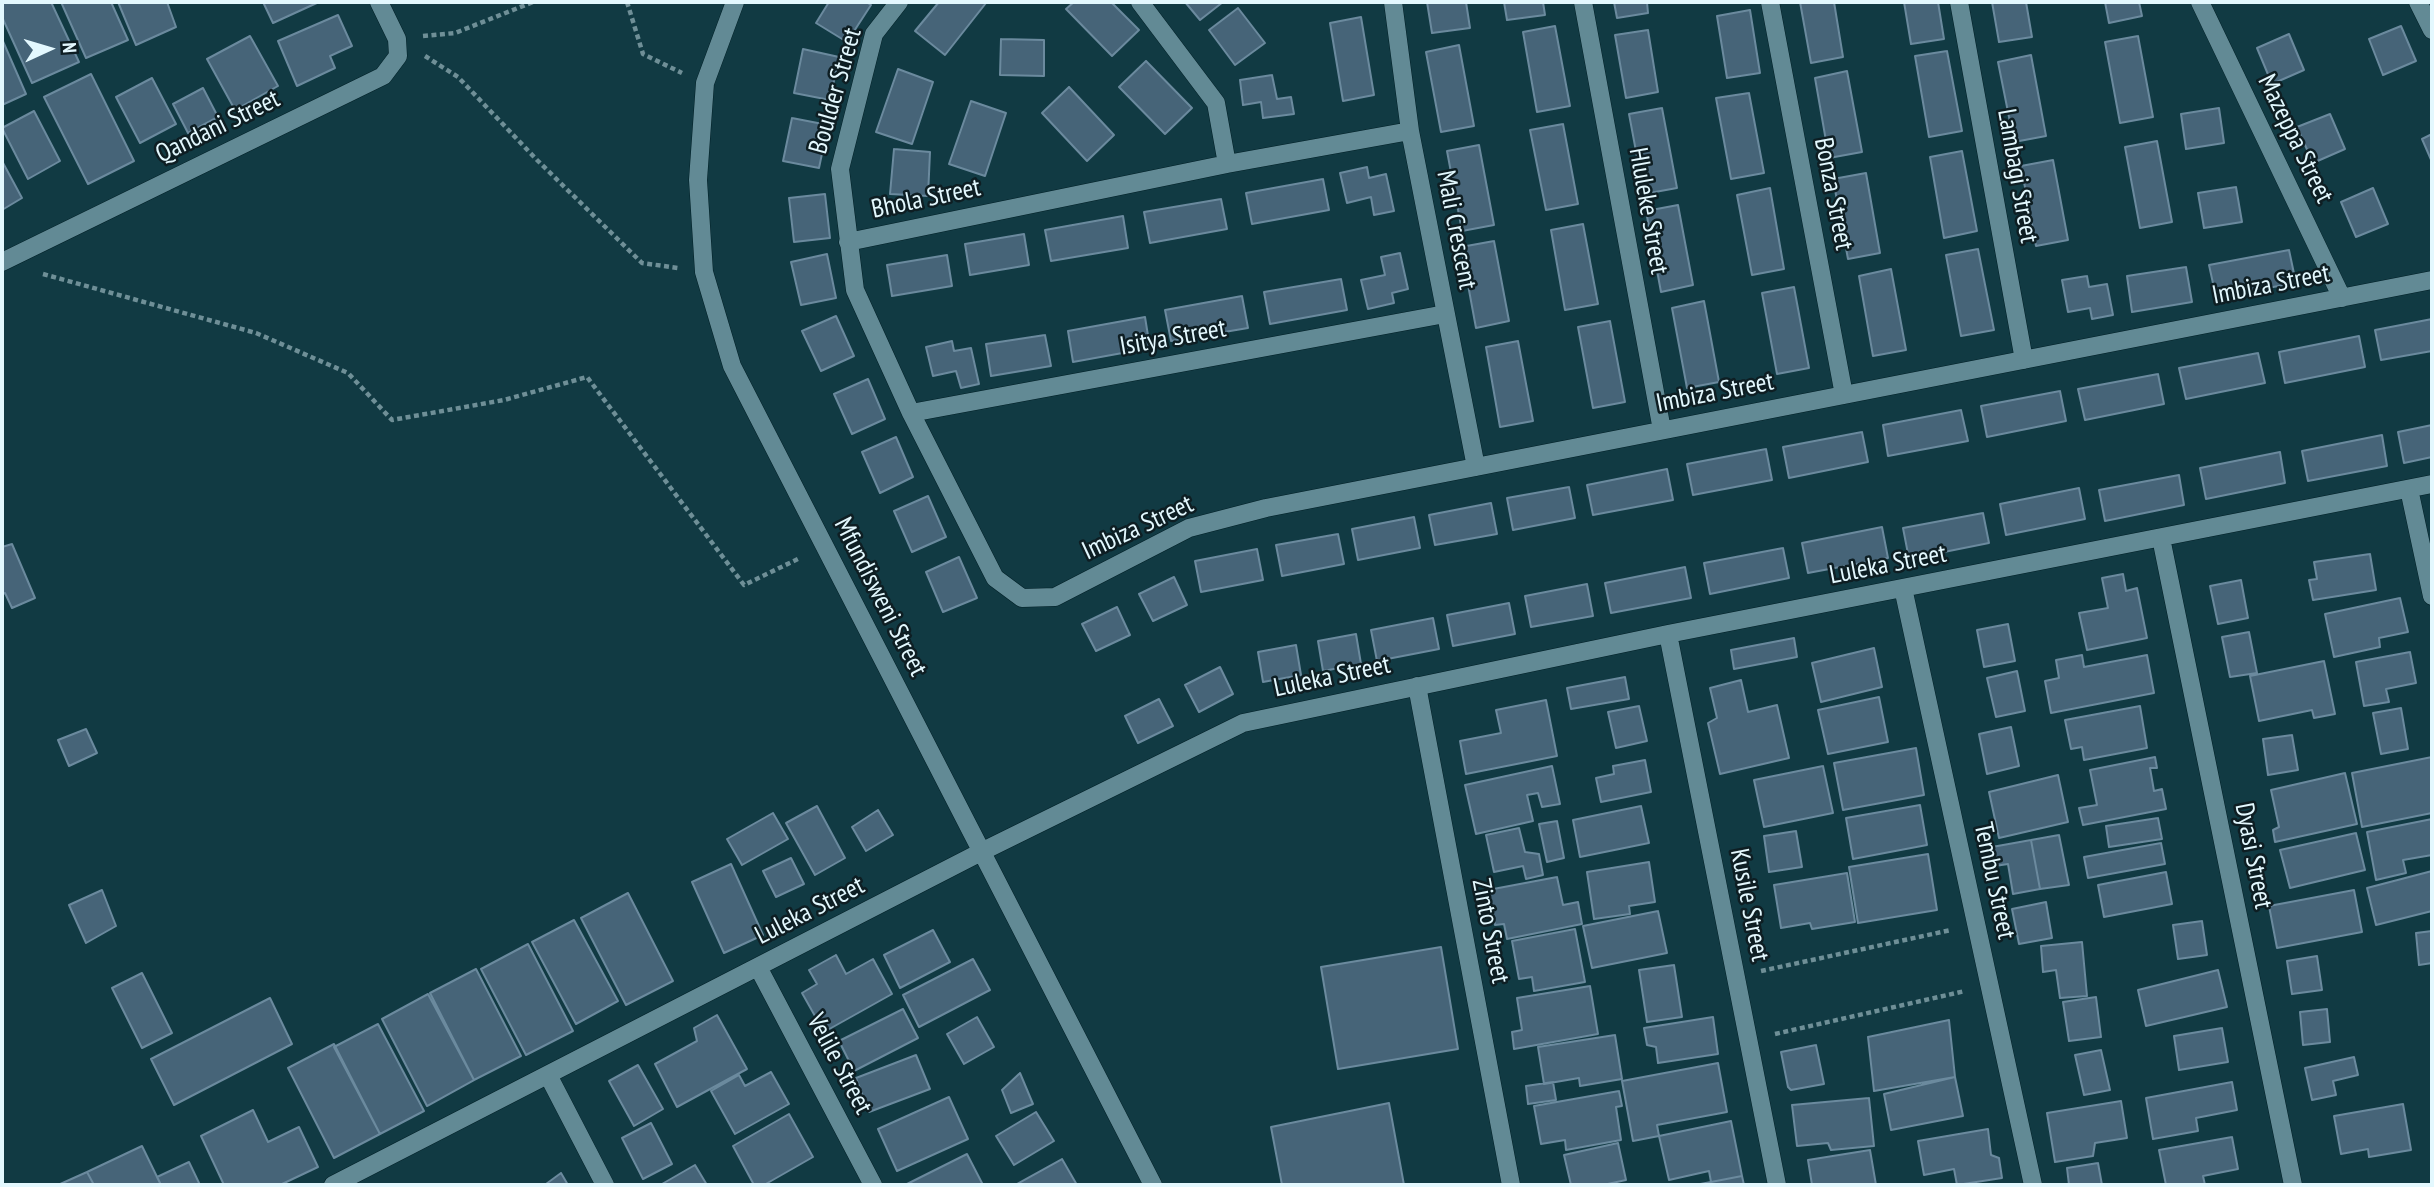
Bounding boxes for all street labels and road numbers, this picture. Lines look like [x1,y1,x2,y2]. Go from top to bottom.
street label: Boulder Street [803,25,869,157]
street label: Mazeppa Street [2250,70,2340,208]
street label: Qandani Street [151,84,285,170]
street label: Lambagi Street [1990,107,2044,245]
street label: Bonza Street [1807,135,1859,253]
street label: Hluleke Street [1622,145,1674,277]
street label: Mali Crescent [1429,168,1483,292]
street label: Bhola Street [869,172,983,226]
street label: Imbiza Street [2210,258,2332,312]
street label: Isitya Street [1118,313,1228,363]
street label: Imbiza Street [1654,366,1776,420]
street label: Imbiza Street [1077,489,1199,567]
street label: Mfundisweni Street [827,512,933,682]
street label: Luleka Street [1827,538,1949,592]
street label: Luleka Street [1271,649,1393,705]
street label: Dyasi Street [2227,800,2279,912]
street label: Tembu Street [1966,820,2022,942]
street label: Kusile Street [1723,846,1775,964]
street label: Luleka Street [750,870,870,952]
street label: Zinto Street [1465,876,1515,986]
street label: Velile Street [800,1008,878,1120]

